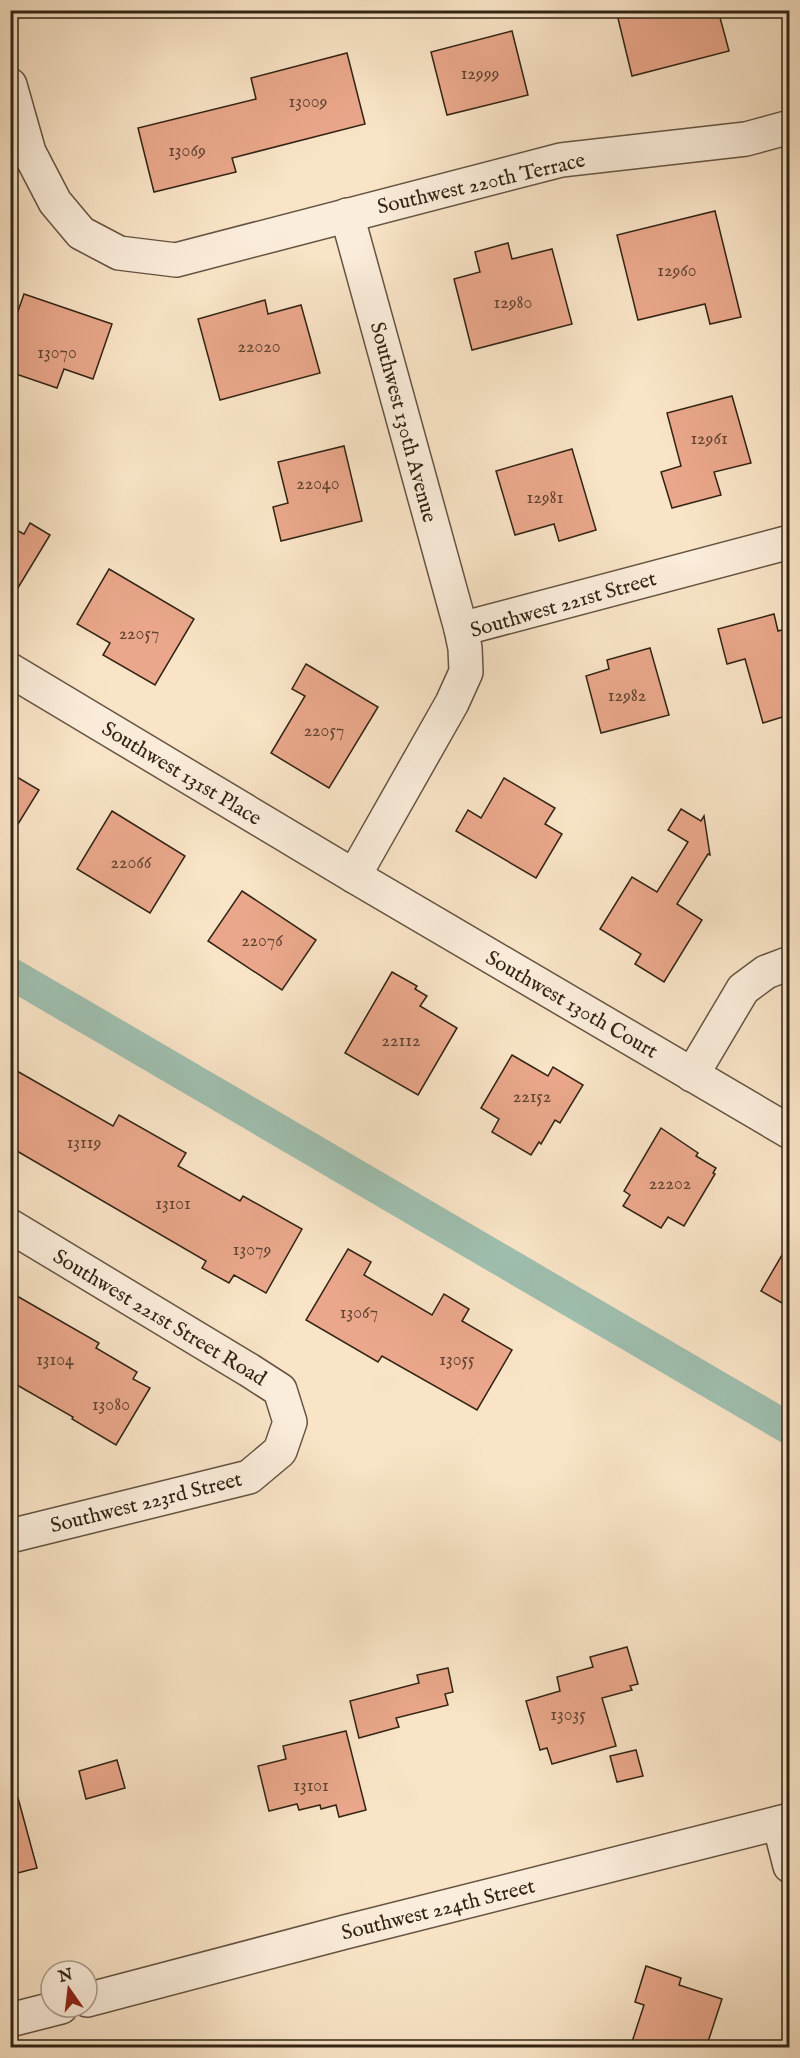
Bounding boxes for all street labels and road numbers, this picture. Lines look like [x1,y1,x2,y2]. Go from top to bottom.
street label: Southwest 220th Terrace [375,147,588,222]
street label: Southwest 130th Avenue [363,319,442,526]
street label: Southwest 221st Street [467,566,660,645]
street label: Southwest 131st Place [96,716,266,833]
street label: Southwest 130th Court [480,945,662,1066]
street label: Southwest 221st Street Road [48,1244,272,1393]
street label: Southwest 223rd Street [48,1467,245,1540]
street label: Southwest 224th Street [339,1873,538,1948]

